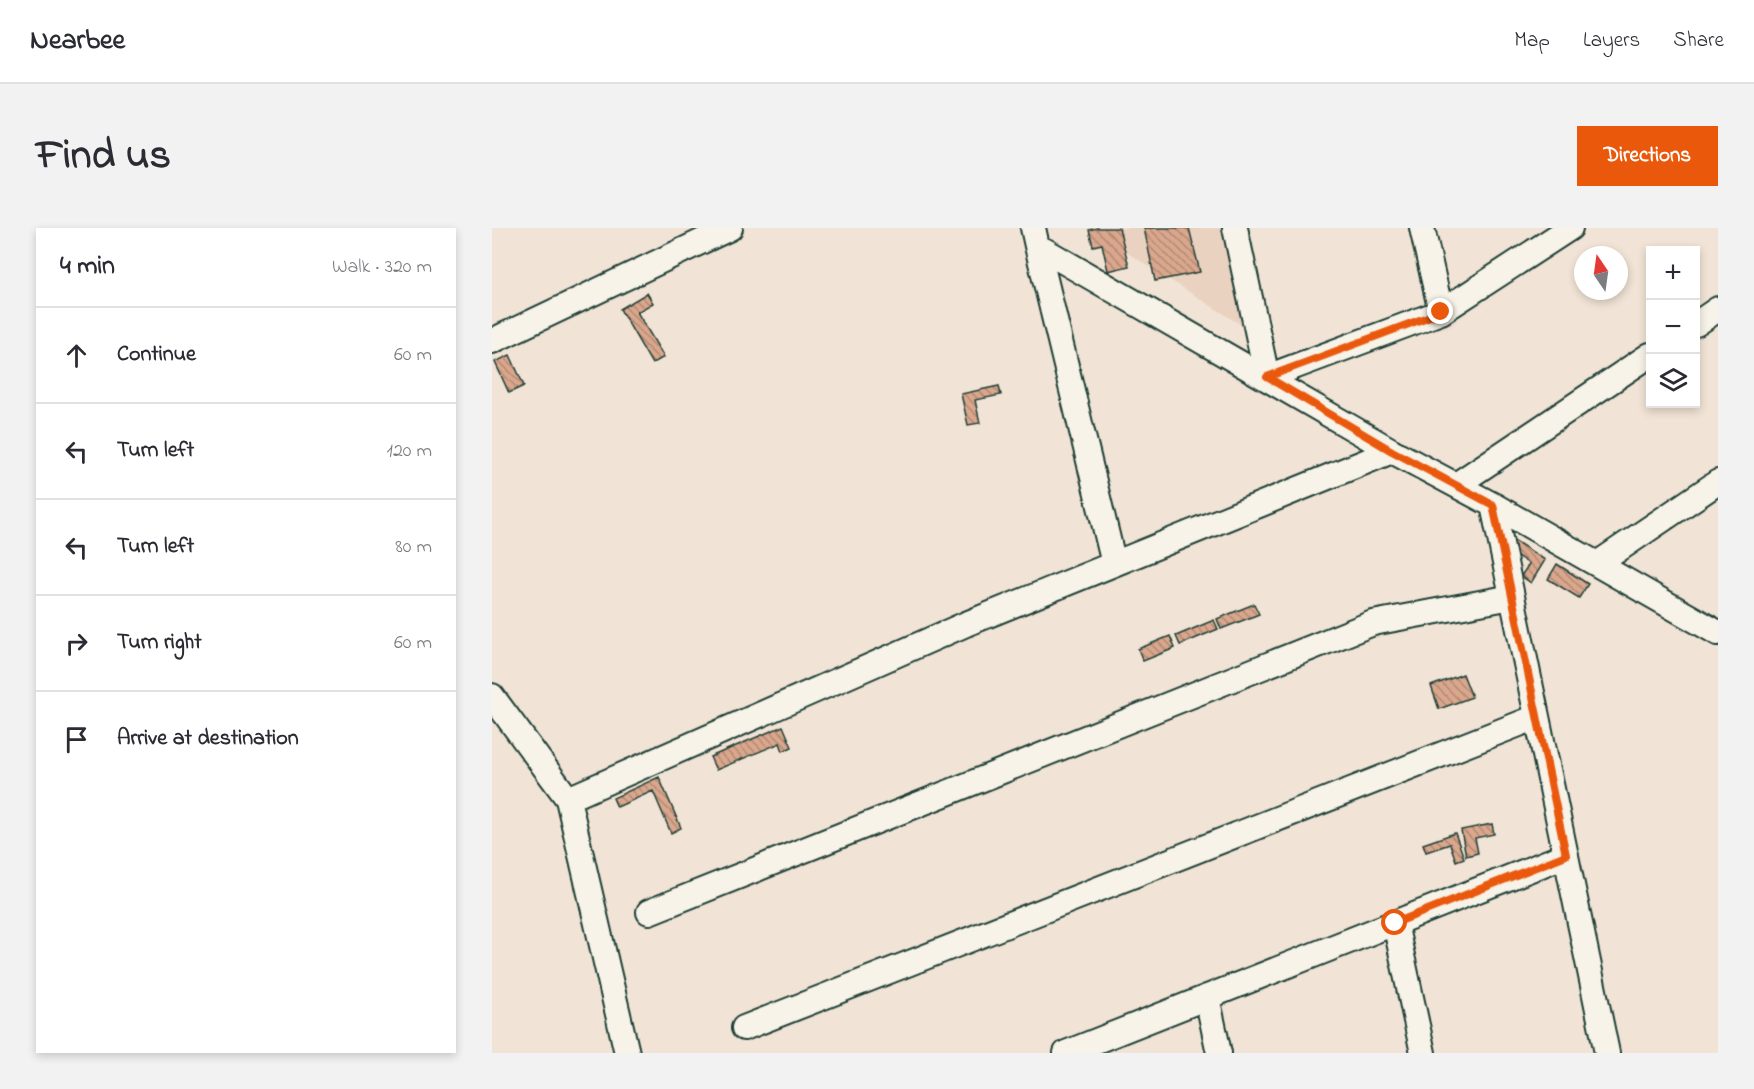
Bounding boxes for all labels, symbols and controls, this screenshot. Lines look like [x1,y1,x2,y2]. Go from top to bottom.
text: Nearbee [30,21,125,62]
text: Map [1514,26,1550,56]
text: Layers [1583,26,1640,56]
text: Share [1673,26,1724,56]
text: Find us [36,126,171,187]
button: Directions [1577,126,1718,186]
north arrow [1574,246,1628,300]
map controls [1646,246,1700,408]
button: + [1646,246,1700,300]
text: 4 min [60,248,115,286]
text: Walk · 320 m [332,253,432,282]
route end [1427,298,1453,324]
button: − [1646,300,1700,354]
icon: ahead [60,339,93,372]
text: Continue [117,339,196,371]
text: 60 m [394,341,432,370]
button: layers [1646,354,1700,408]
icon: left [60,435,93,468]
text: Turn left [117,435,194,467]
text: 120 m [387,437,432,466]
icon: left [60,531,93,564]
text: Turn left [117,531,194,563]
text: 80 m [395,533,432,562]
icon: right [60,627,93,660]
text: Turn right [117,627,202,659]
text: 60 m [394,629,432,658]
icon: arrive [60,723,93,756]
text: Arrive at destination [117,723,299,755]
route start [1381,909,1407,935]

